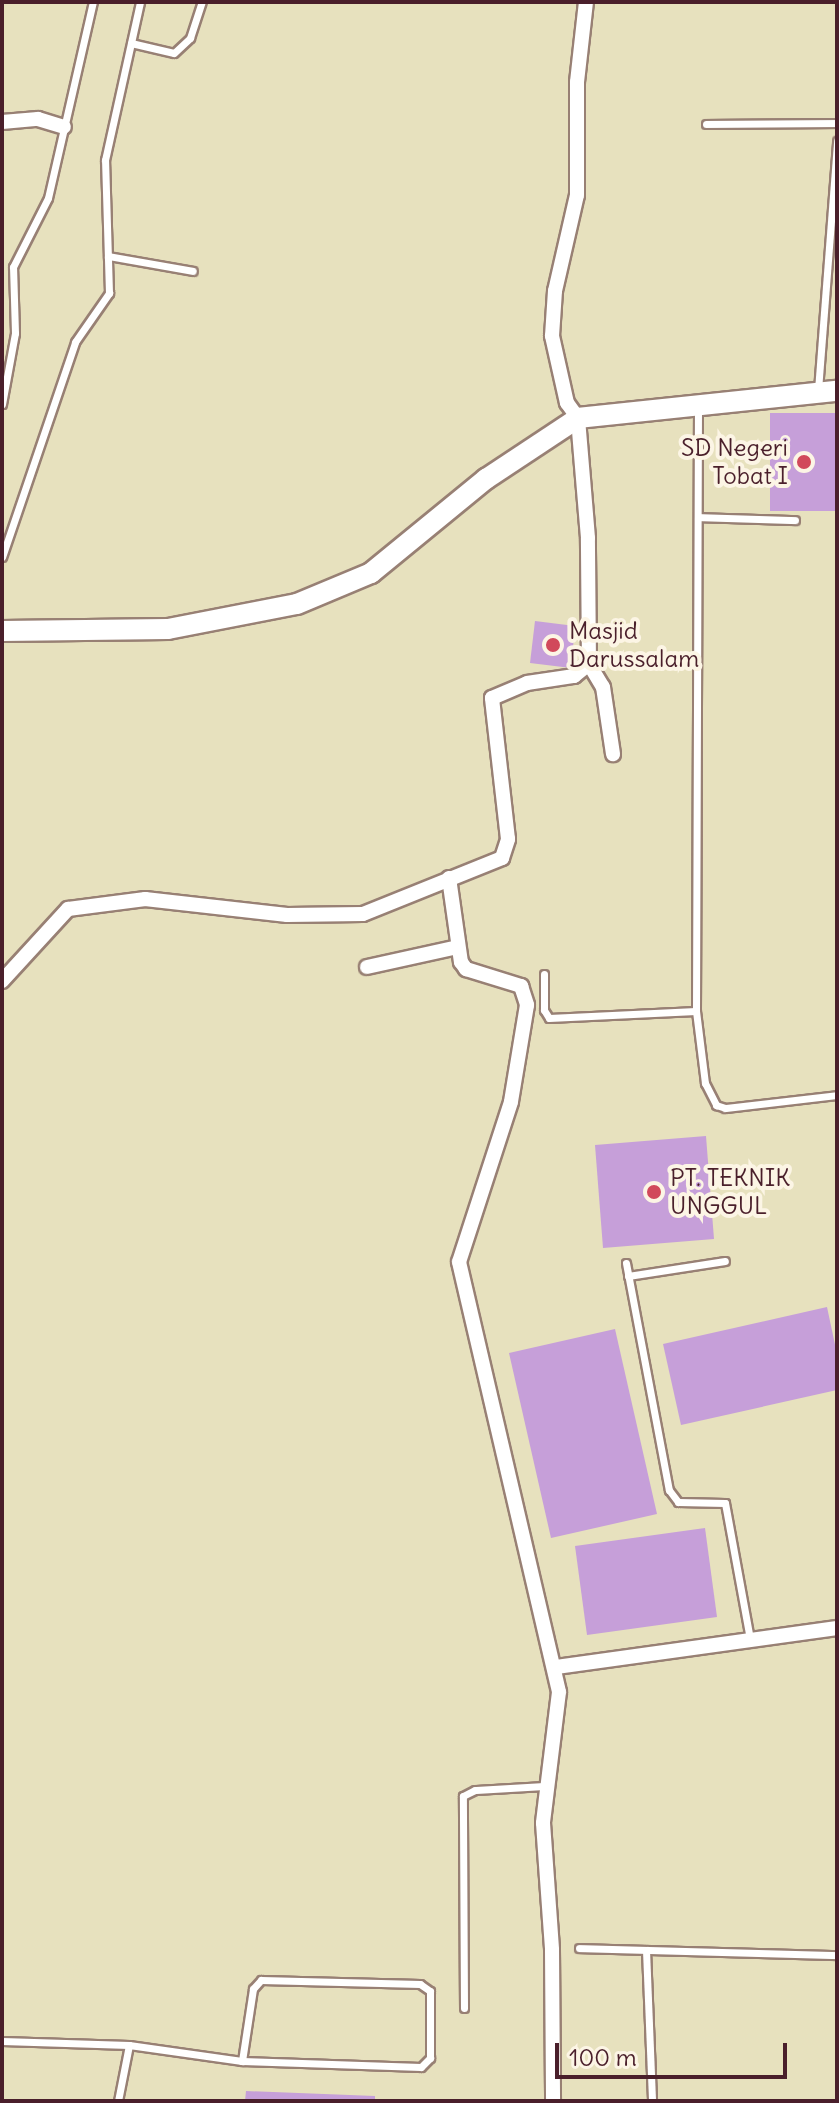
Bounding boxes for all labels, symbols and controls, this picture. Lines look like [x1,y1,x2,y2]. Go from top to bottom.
place label: SD Negeri Tobat I [681,434,788,490]
marker: SD Negeri Tobat I [795,453,813,471]
place label: Masjid Darussalam [569,617,699,673]
marker: Masjid Darussalam [544,636,562,654]
place label: PT. TEKNIK UNGGUL [670,1164,790,1220]
marker: PT. TEKNIK UNGGUL [645,1183,663,1201]
scale bar [559,2027,791,2077]
text: 100 m [569,2042,637,2072]

